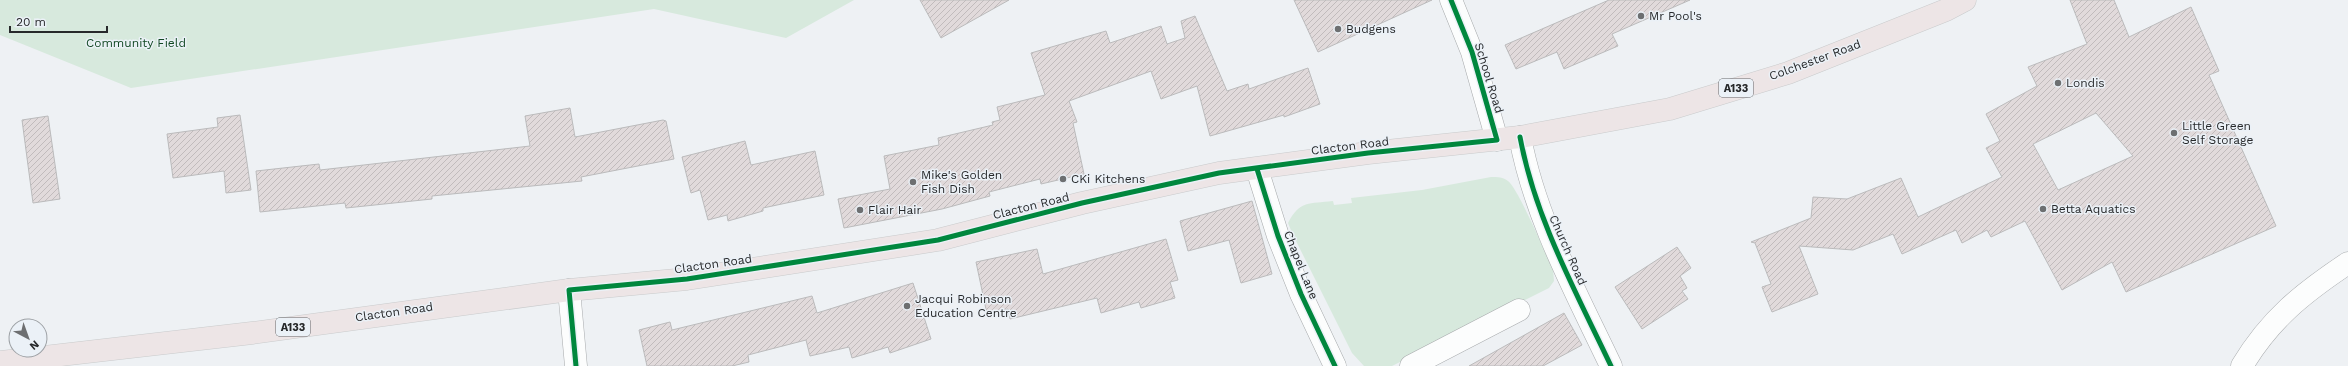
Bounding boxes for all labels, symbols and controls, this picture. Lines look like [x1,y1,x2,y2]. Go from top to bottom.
scale bar [10,8,107,34]
place label: Mr Pool's [1649,9,1702,23]
marker: Mr Pool's [1636,11,1646,21]
text: 20 m [16,15,46,29]
place label: Budgens [1346,22,1396,36]
marker: Budgens [1333,24,1343,34]
park label: Community Field [86,36,186,50]
street label: Colchester Road [1767,37,1863,83]
street label: School Road [1472,41,1506,115]
place label: Londis [2066,76,2105,90]
marker: Londis [2053,78,2063,88]
road number: A133 [1719,79,1753,97]
place label: Little Green Self Storage [2182,119,2253,147]
marker: Little Green Self Storage [2169,128,2179,138]
street label: Clacton Road [1310,134,1390,158]
place label: Mike's Golden Fish Dish [921,168,1002,196]
place label: CKi Kitchens [1071,172,1145,186]
marker: CKi Kitchens [1058,174,1068,184]
marker: Mike's Golden Fish Dish [908,177,918,187]
street label: Clacton Road [991,190,1071,222]
place label: Betta Aquatics [2051,202,2136,216]
place label: Flair Hair [868,203,921,217]
marker: Betta Aquatics [2038,204,2048,214]
marker: Flair Hair [855,205,865,215]
street label: Church Road [1546,213,1590,287]
street label: Chapel Lane [1281,229,1321,301]
street label: Clacton Road [673,252,753,276]
place label: Jacqui Robinson Education Centre [915,292,1017,320]
street label: Clacton Road [354,300,434,324]
marker: Jacqui Robinson Education Centre [902,301,912,311]
north arrow [8,318,48,358]
road number: A133 [276,318,310,336]
text: N [27,338,42,353]

